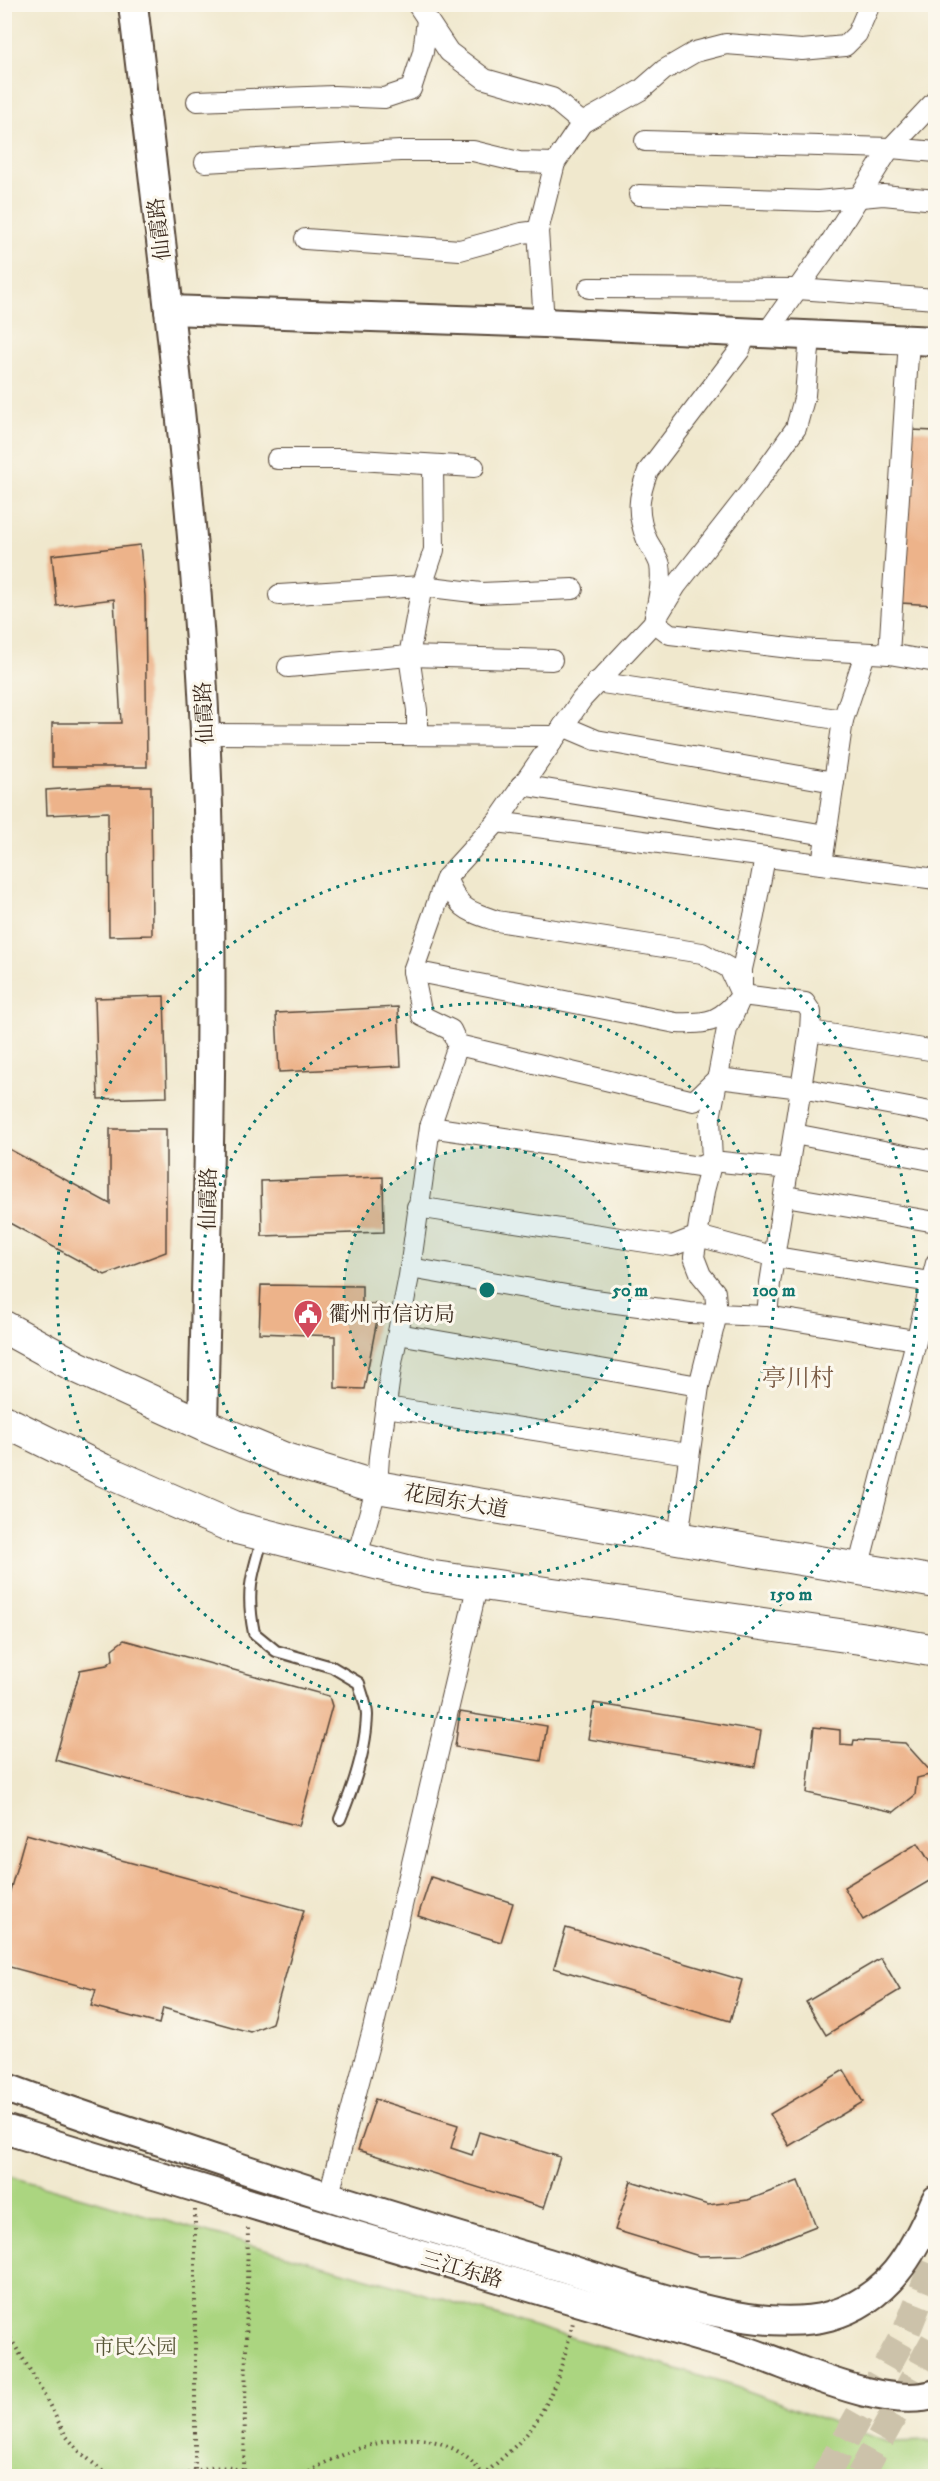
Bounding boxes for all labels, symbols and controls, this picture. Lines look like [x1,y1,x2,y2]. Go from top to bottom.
street label: 仙霞路 [143,196,177,262]
street label: 仙霞路 [190,681,220,745]
street label: 仙霞路 [195,1167,223,1231]
centre of rings [477,1280,497,1300]
text: 50 m [611,1280,648,1302]
text: 100 m [752,1280,796,1302]
public building icon: 衢州市信访局 [292,1298,324,1340]
place label: 衢州市信访局 [329,1302,455,1328]
district label: 亭川村 [762,1364,834,1394]
street label: 花园东大道 [402,1480,510,1524]
text: 150 m [770,1584,813,1606]
street label: 三江东路 [418,2246,506,2294]
park label: 市民公园 [93,2335,177,2361]

